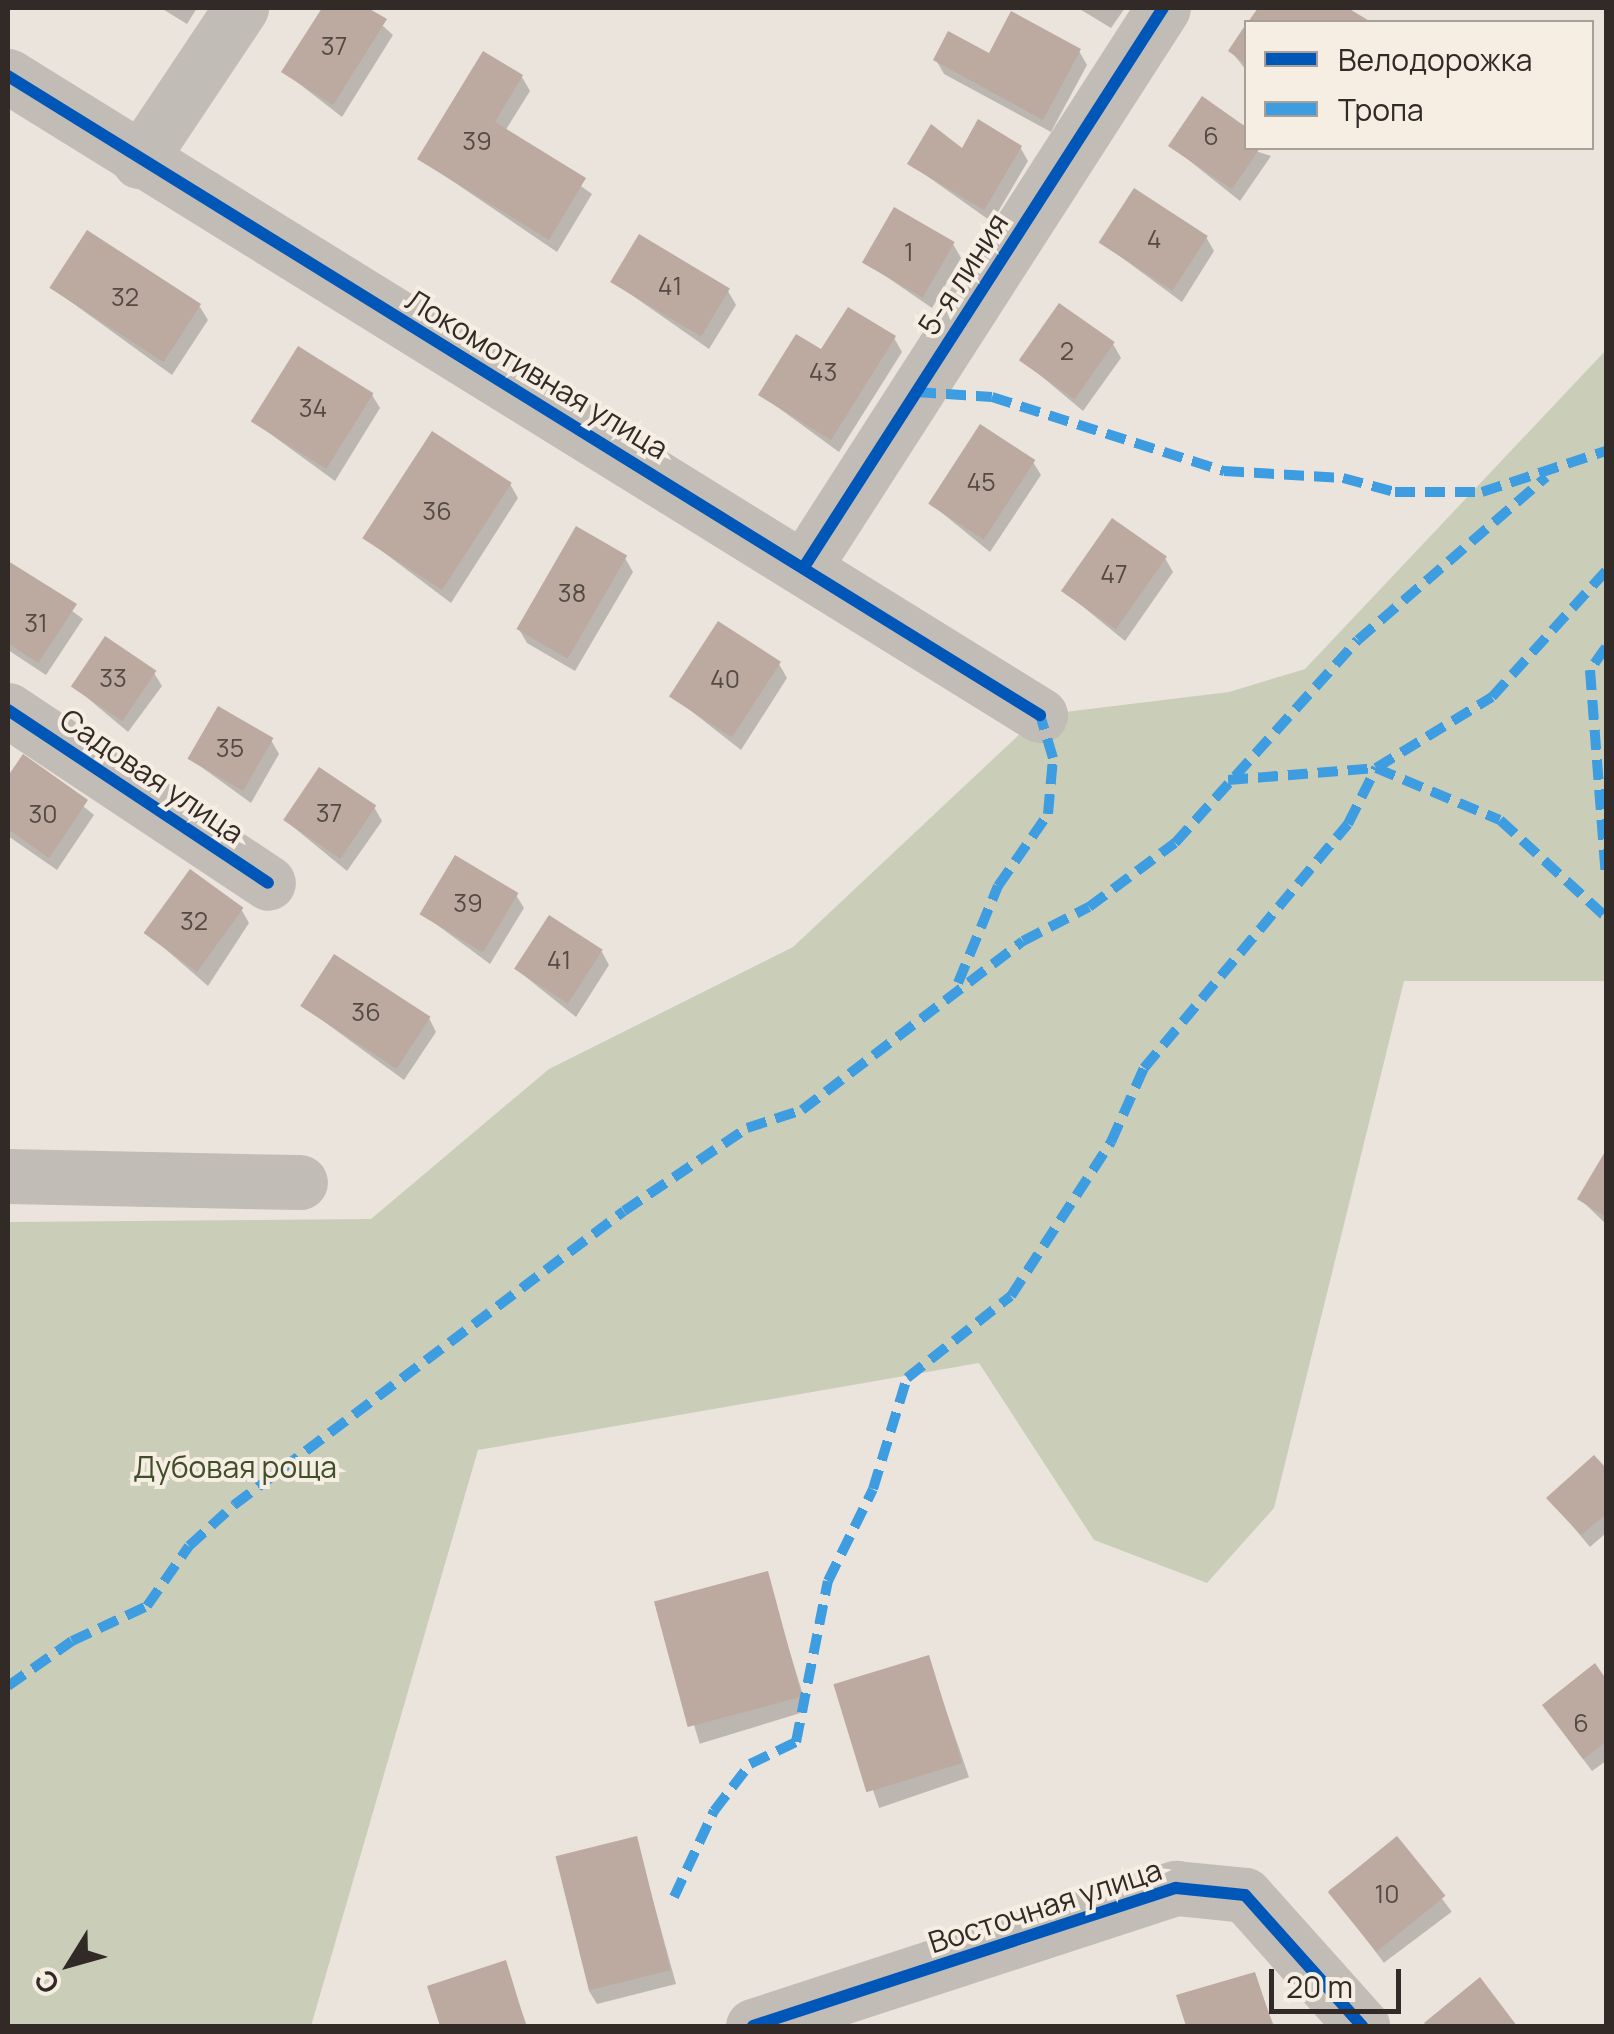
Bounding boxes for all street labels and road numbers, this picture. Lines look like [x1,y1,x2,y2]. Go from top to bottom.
street label: 5-я линия [910,206,1016,342]
street label: Локомотивная улица [399,282,675,466]
street label: Садовая улица [53,701,251,851]
street label: Восточная улица [924,1851,1166,1961]

